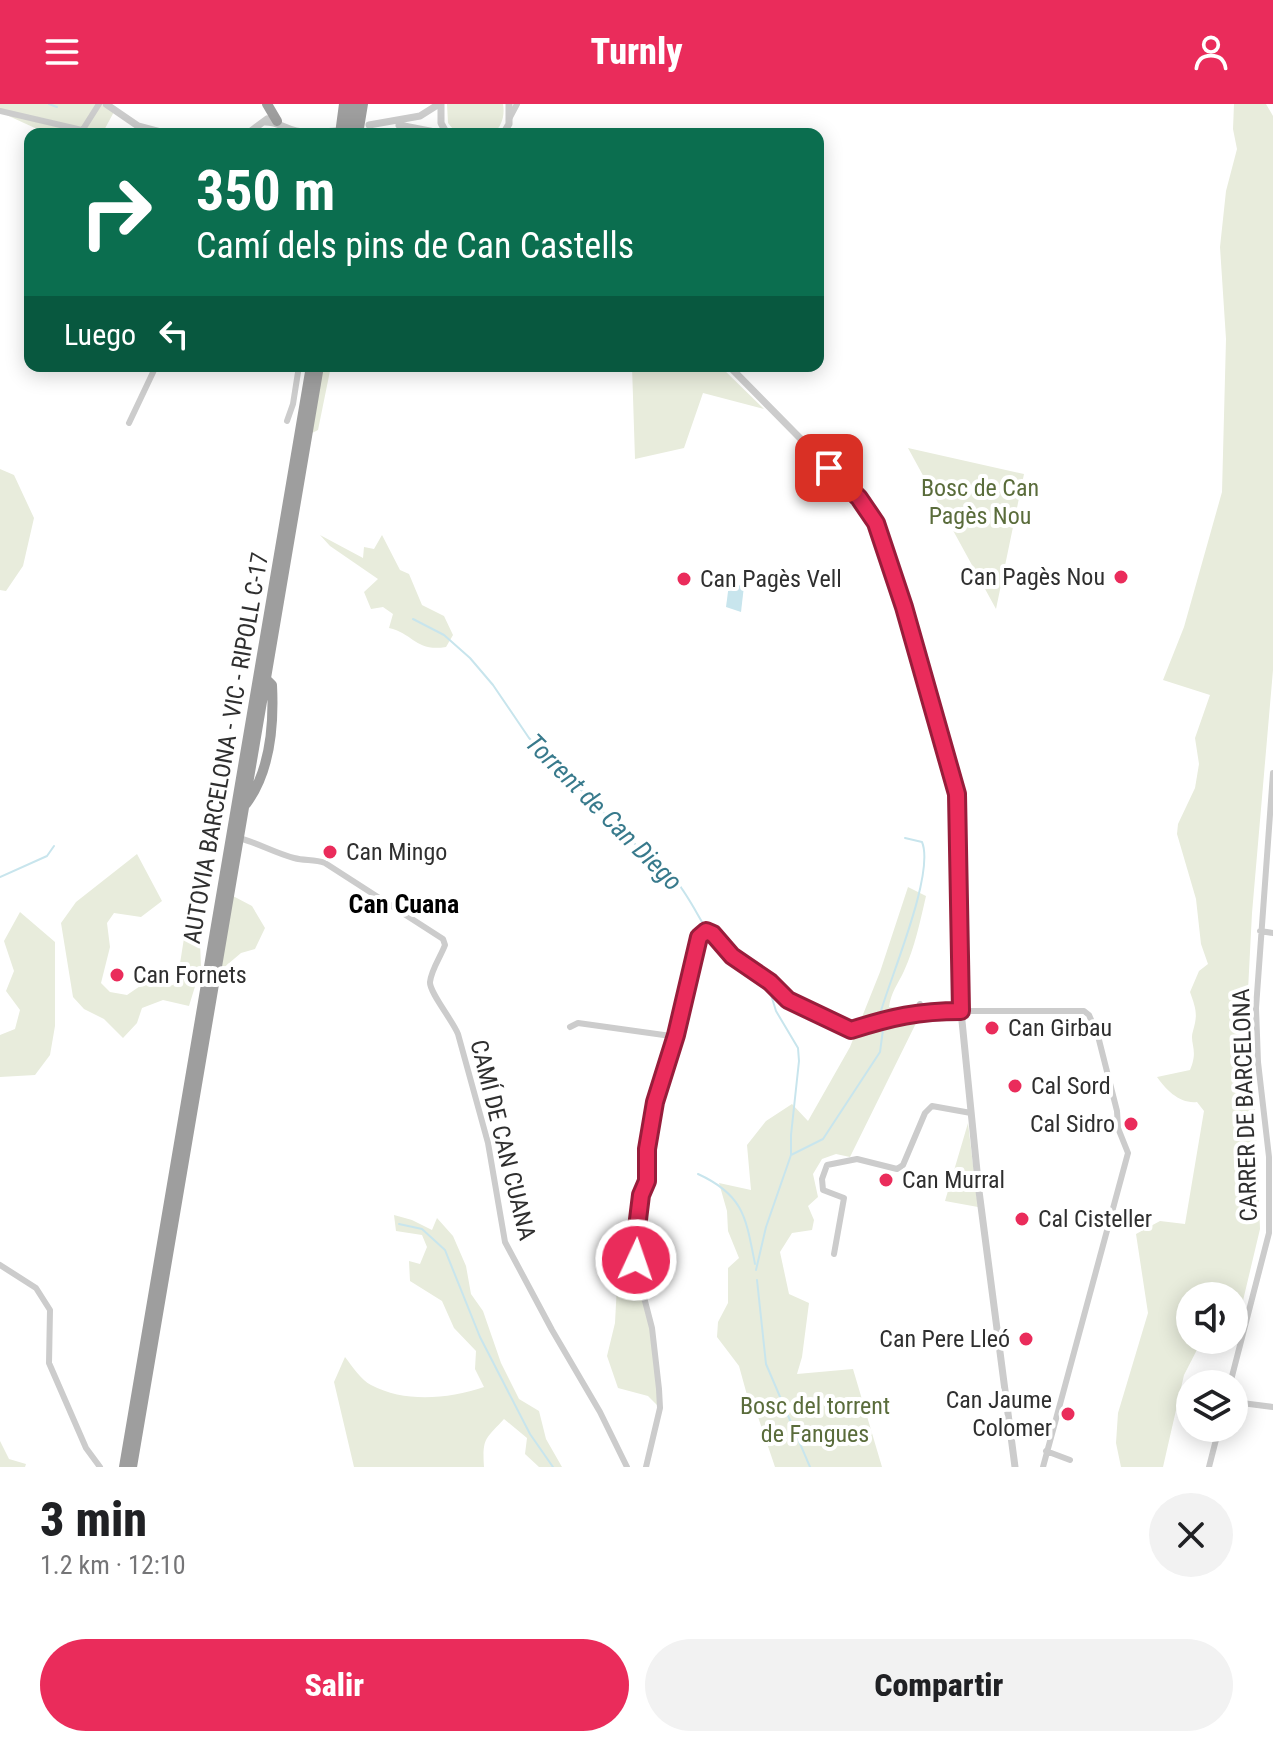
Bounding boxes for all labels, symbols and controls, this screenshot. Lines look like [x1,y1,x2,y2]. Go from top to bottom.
icon: menu [40,30,84,74]
icon: person [1189,30,1233,74]
text: Turnly [591,31,682,73]
text: 350 m [196,158,335,224]
icon: right [64,160,168,264]
text: Camí dels pins de Can Castells [196,225,634,267]
icon: left [152,312,196,356]
text: Luego [64,317,136,352]
pin [795,434,863,502]
icon: arrive [807,446,851,490]
park label: Bosc de Can Pagès Nou [921,474,1039,530]
street label: AUTOVIA BARCELONA - VIC - RIPOLL C-17 [178,550,274,946]
place label: Can Pagès Nou [960,563,1105,591]
place label: Can Pagès Vell [700,565,842,593]
marker: Can Pagès Nou [1112,568,1130,586]
marker: Can Pagès Vell [675,570,693,588]
water label: Torrent de Can Diego [520,728,688,896]
place label: Can Mingo [346,838,447,866]
marker: Can Mingo [321,843,339,861]
district label: Can Cuana [349,889,459,919]
place label: Can Fornets [133,961,247,989]
marker: Can Fornets [108,966,126,984]
street label: CARRER DE BARCELONA [1227,988,1263,1222]
place label: Can Girbau [1008,1014,1112,1042]
marker: Can Girbau [983,1019,1001,1037]
street label: CAMÍ DE CAN CUANA [465,1037,541,1243]
place label: Cal Sord [1031,1072,1111,1100]
marker: Cal Sord [1006,1077,1024,1095]
place label: Cal Sidro [1030,1110,1115,1138]
marker: Cal Sidro [1122,1115,1140,1133]
place label: Can Murral [902,1166,1005,1194]
marker: Can Murral [877,1171,895,1189]
place label: Cal Cisteller [1038,1205,1152,1233]
marker: Cal Cisteller [1013,1210,1031,1228]
position arrow [594,1218,678,1302]
map controls [1176,1282,1248,1442]
button: sound [1176,1282,1248,1354]
place label: Can Pere Lleó [879,1325,1010,1353]
marker: Can Pere Lleó [1017,1330,1035,1348]
button: layers [1176,1370,1248,1442]
place label: Can Jaume Colomer [946,1386,1052,1442]
park label: Bosc del torrent de Fangues [740,1392,890,1448]
marker: Can Jaume Colomer [1059,1405,1077,1423]
text: 3 min [40,1491,147,1548]
button: close [1149,1493,1233,1577]
text: 1.2 km · 12:10 [40,1550,185,1580]
button: Salir [40,1639,629,1731]
button: Compartir [645,1639,1233,1731]

